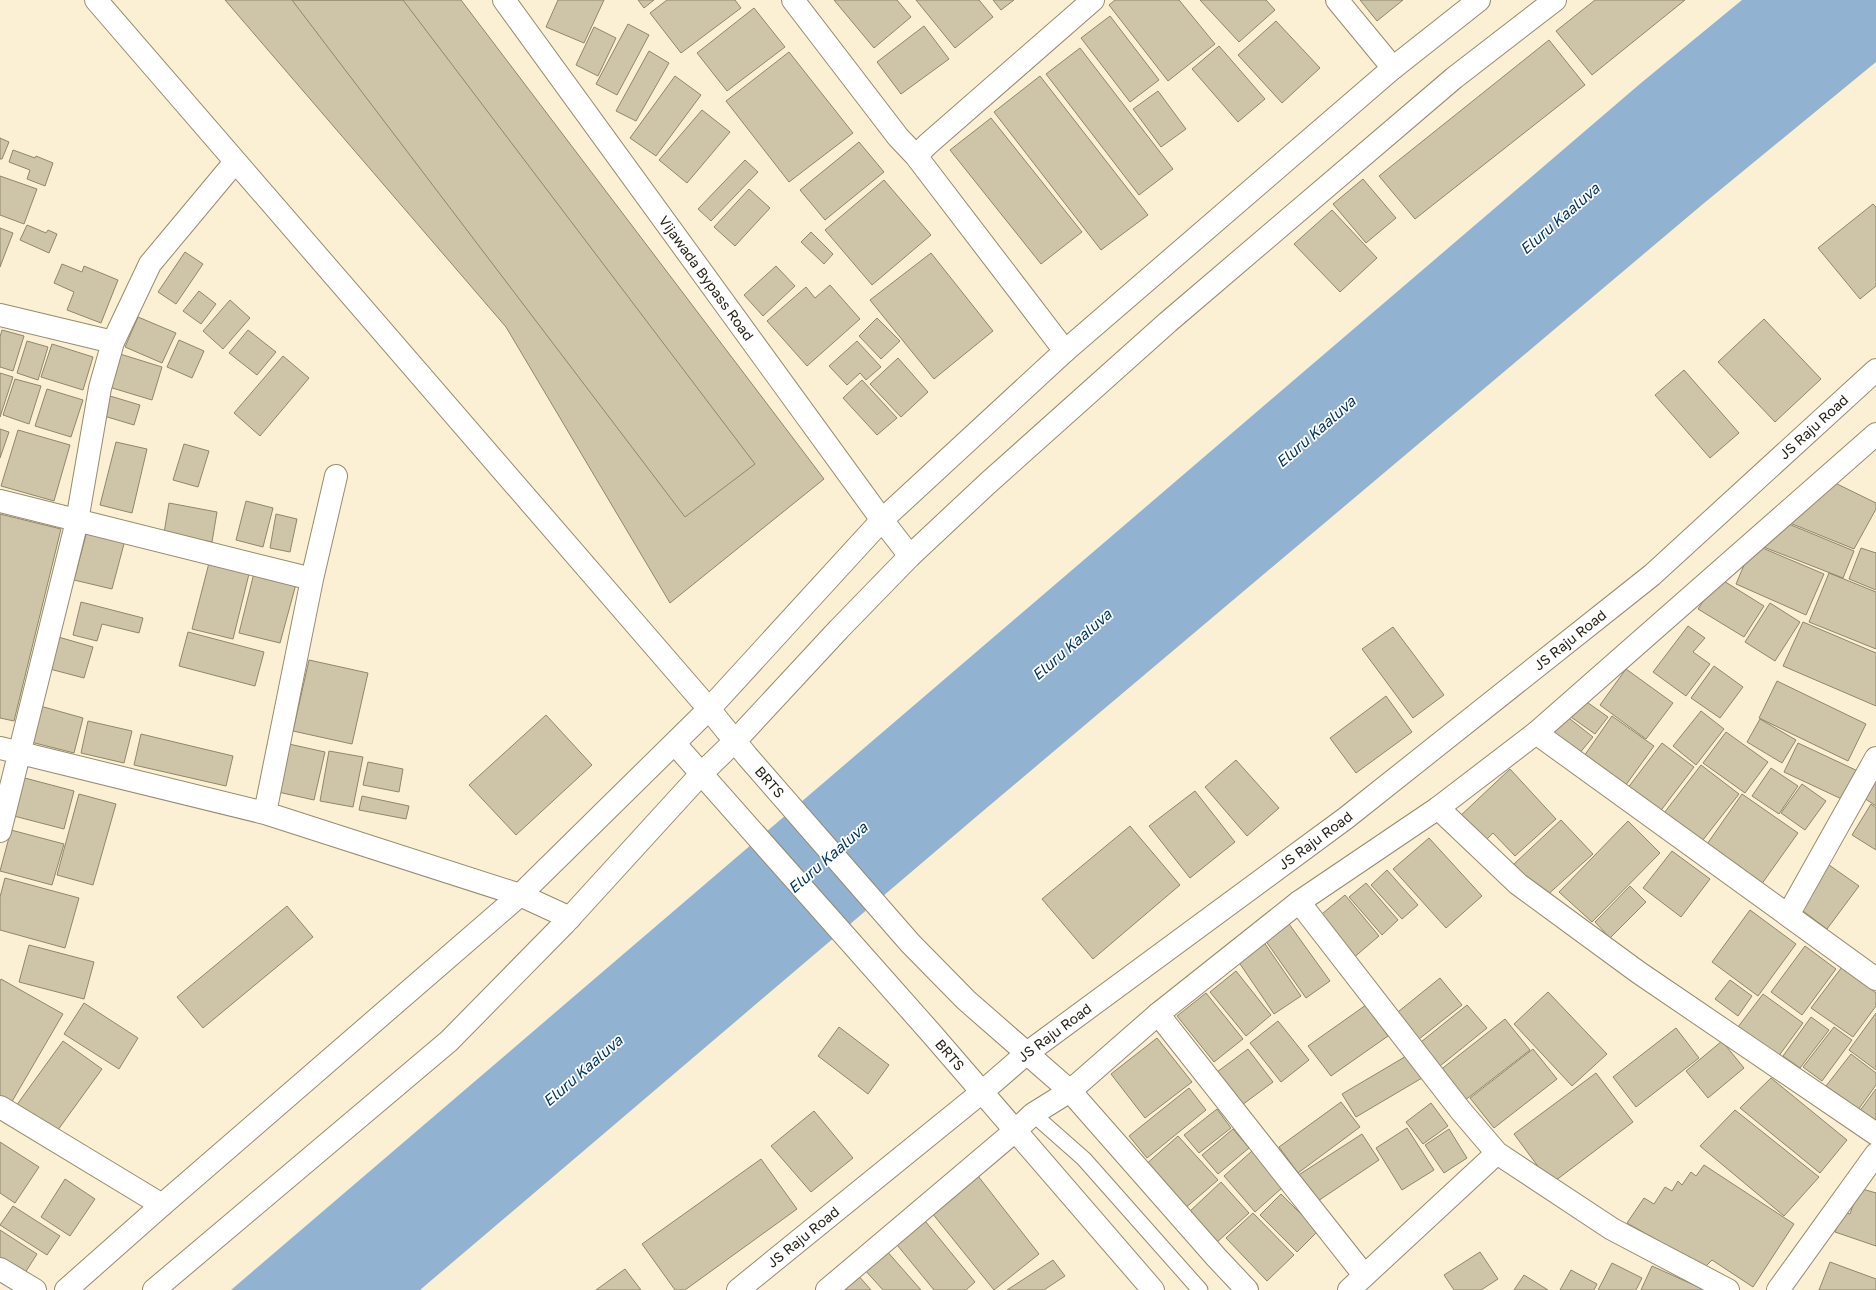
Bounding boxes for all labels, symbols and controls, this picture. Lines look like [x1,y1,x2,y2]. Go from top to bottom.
water label: Eluru Kaaluva [1516,179,1603,258]
street label: Vijawada Bypass Road [656,212,758,344]
street label: JS Raju Road [1775,391,1851,462]
water label: Eluru Kaaluva [1272,392,1359,471]
water label: Eluru Kaaluva [1028,605,1115,684]
street label: JS Raju Road [1530,606,1609,674]
street label: BRTS [752,762,788,801]
street label: JS Raju Road [1275,807,1356,873]
water label: Eluru Kaaluva [784,818,871,897]
street label: JS Raju Road [1014,999,1095,1065]
water label: Eluru Kaaluva [539,1031,626,1110]
street label: BRTS [932,1035,969,1074]
street label: JS Raju Road [764,1202,842,1271]

